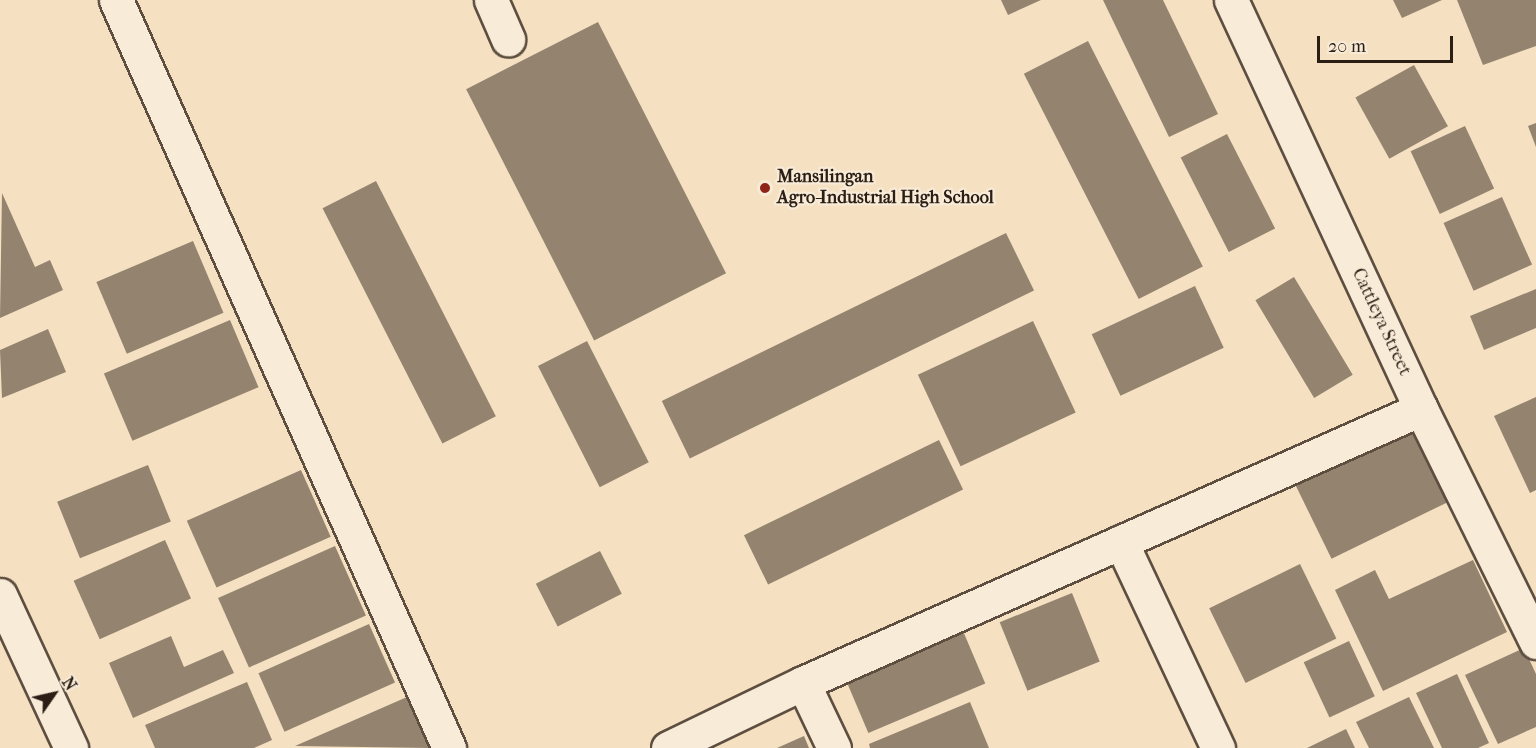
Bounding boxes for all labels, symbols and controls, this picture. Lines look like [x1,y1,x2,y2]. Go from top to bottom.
scale bar [1320,24,1456,62]
text: 20 m [1328,36,1366,57]
place label: Mansilingan Agro-Industrial High School [777,167,994,210]
marker: Mansilingan Agro-Industrial High School [758,181,772,195]
street label: Cattleya Street [1347,265,1415,379]
north arrow [24,664,84,724]
text: N [58,673,81,694]

